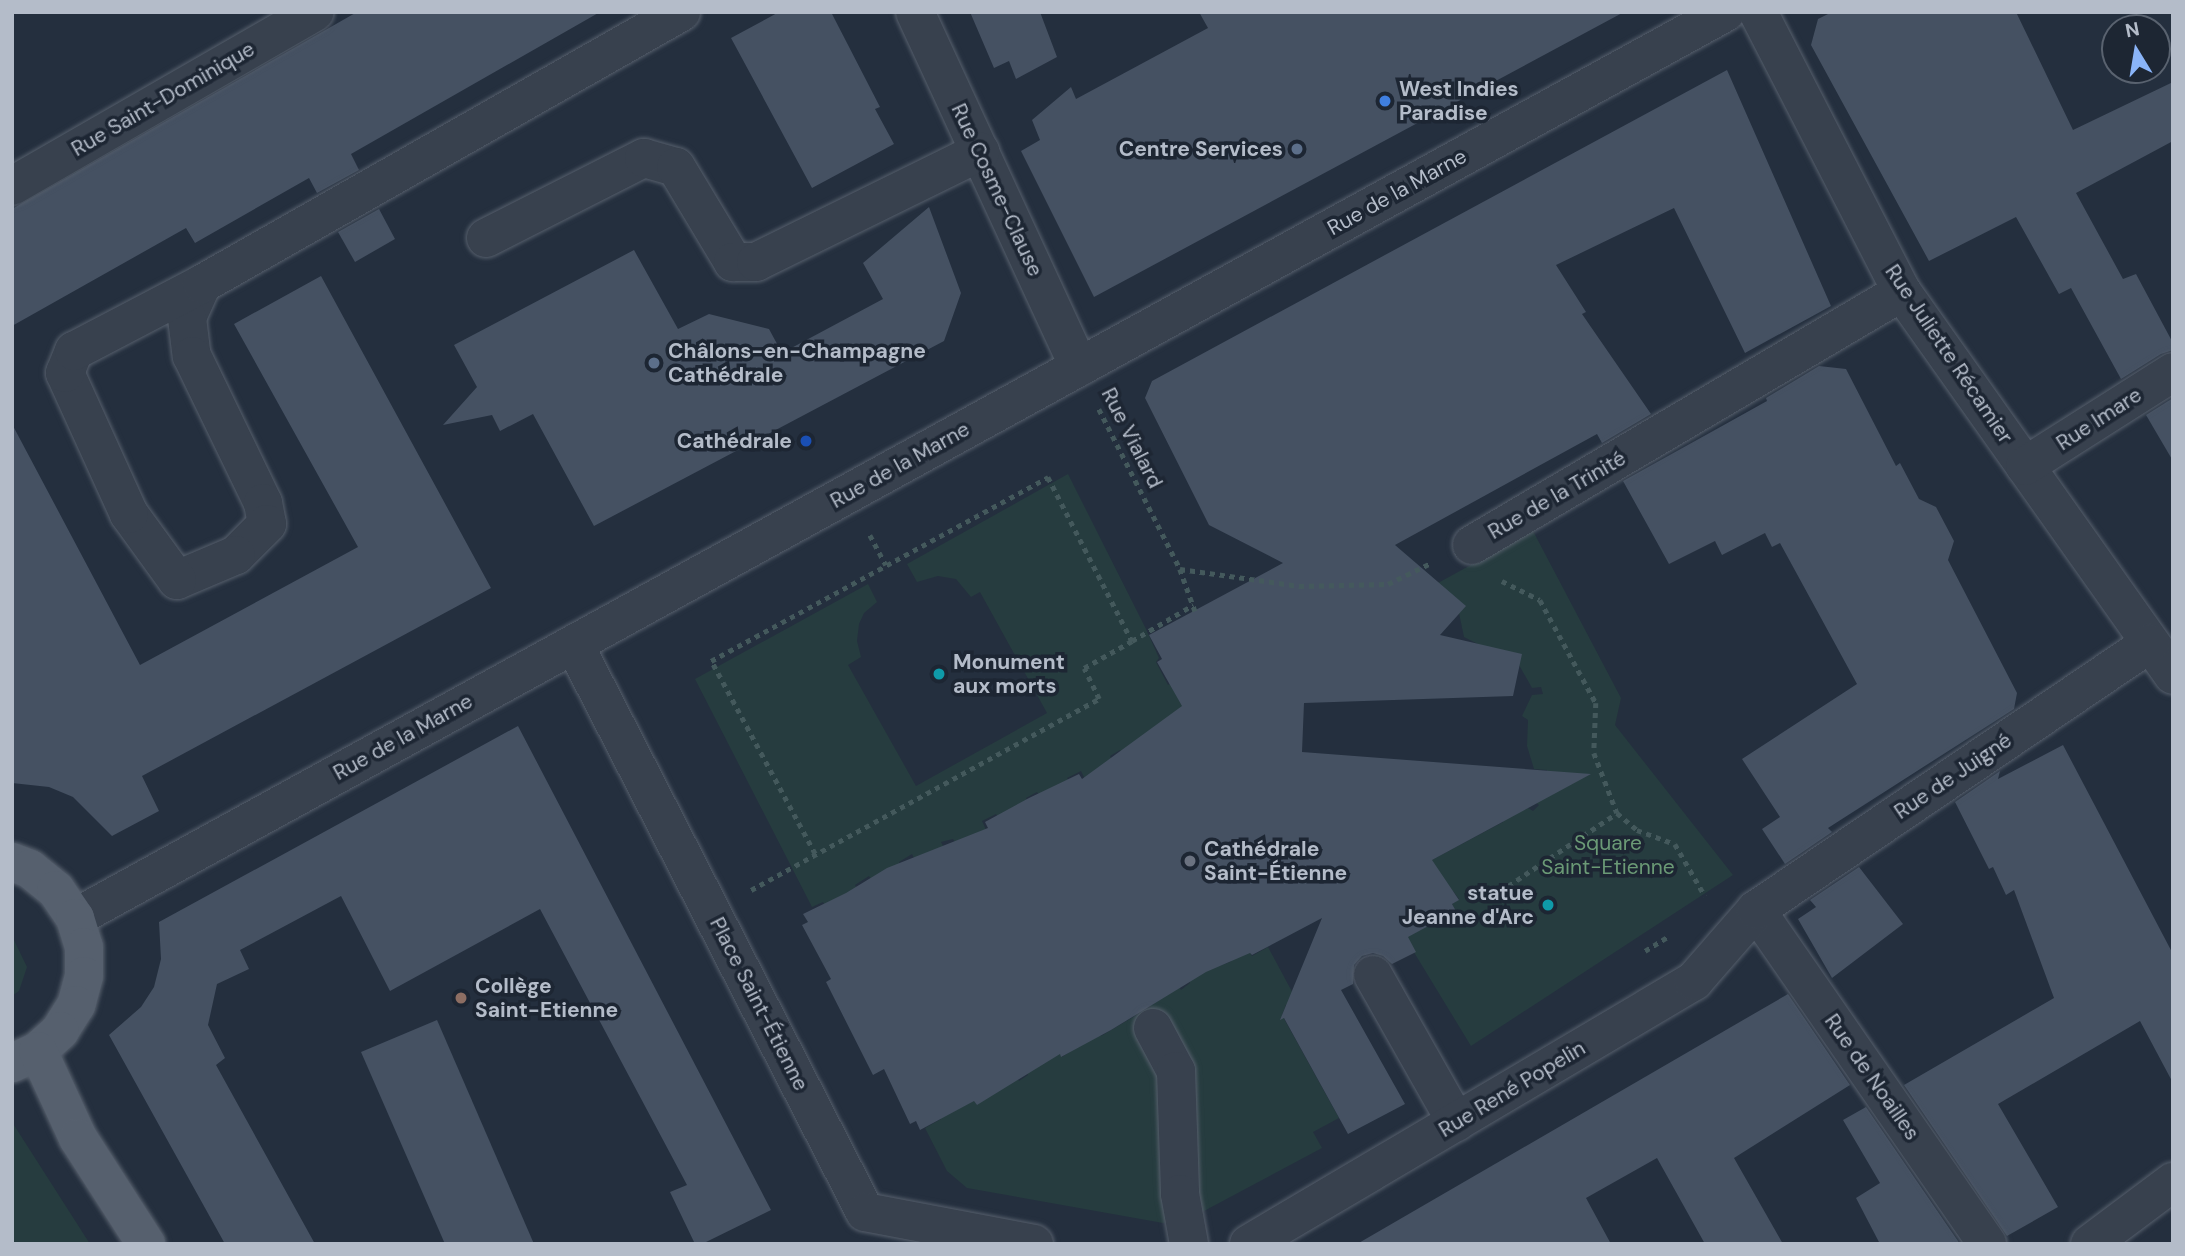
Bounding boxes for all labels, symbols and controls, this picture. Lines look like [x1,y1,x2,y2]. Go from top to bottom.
north arrow [2101,14,2171,84]
text: N [2123,16,2141,43]
street label: Rue Saint-Dominique [67,36,259,162]
place label: West Indies Paradise [1399,76,1519,126]
marker: West Indies Paradise [1377,93,1393,109]
street label: Rue Cosme-Clause [946,100,1048,280]
place label: Centre Services [1119,136,1283,162]
marker: Centre Services [1289,141,1305,157]
street label: Rue de la Marne [1323,143,1471,241]
street label: Rue Juliette Récamier [1880,260,2018,448]
place label: Châlons-en-Champagne Cathédrale [668,338,926,388]
marker: Châlons-en-Champagne Cathédrale [646,355,662,371]
street label: Rue Imare [2052,382,2146,456]
street label: Rue Vialard [1096,384,1168,492]
street label: Rue de la Marne [826,416,974,514]
place label: Cathédrale [677,428,792,454]
marker: Cathédrale [798,433,814,449]
street label: Rue de la Trinité [1484,445,1630,545]
place label: Monument aux morts [953,649,1065,699]
marker: Monument aux morts [931,666,947,682]
street label: Rue de la Marne [329,688,477,786]
street label: Rue de Juigné [1890,728,2016,824]
park label: Square Saint-Etienne [1541,830,1675,880]
place label: Cathédrale Saint-Étienne [1204,836,1347,886]
marker: Cathédrale Saint-Étienne [1182,853,1198,869]
place label: statue Jeanne d'Arc [1402,880,1534,930]
marker: statue Jeanne d'Arc [1540,897,1556,913]
street label: Place Saint-Étienne [704,913,814,1095]
place label: Collège Saint-Etienne [475,973,618,1023]
marker: Collège Saint-Etienne [453,990,469,1006]
street label: Rue de Noailles [1819,1009,1925,1145]
street label: Rue René Popelin [1434,1035,1590,1143]

